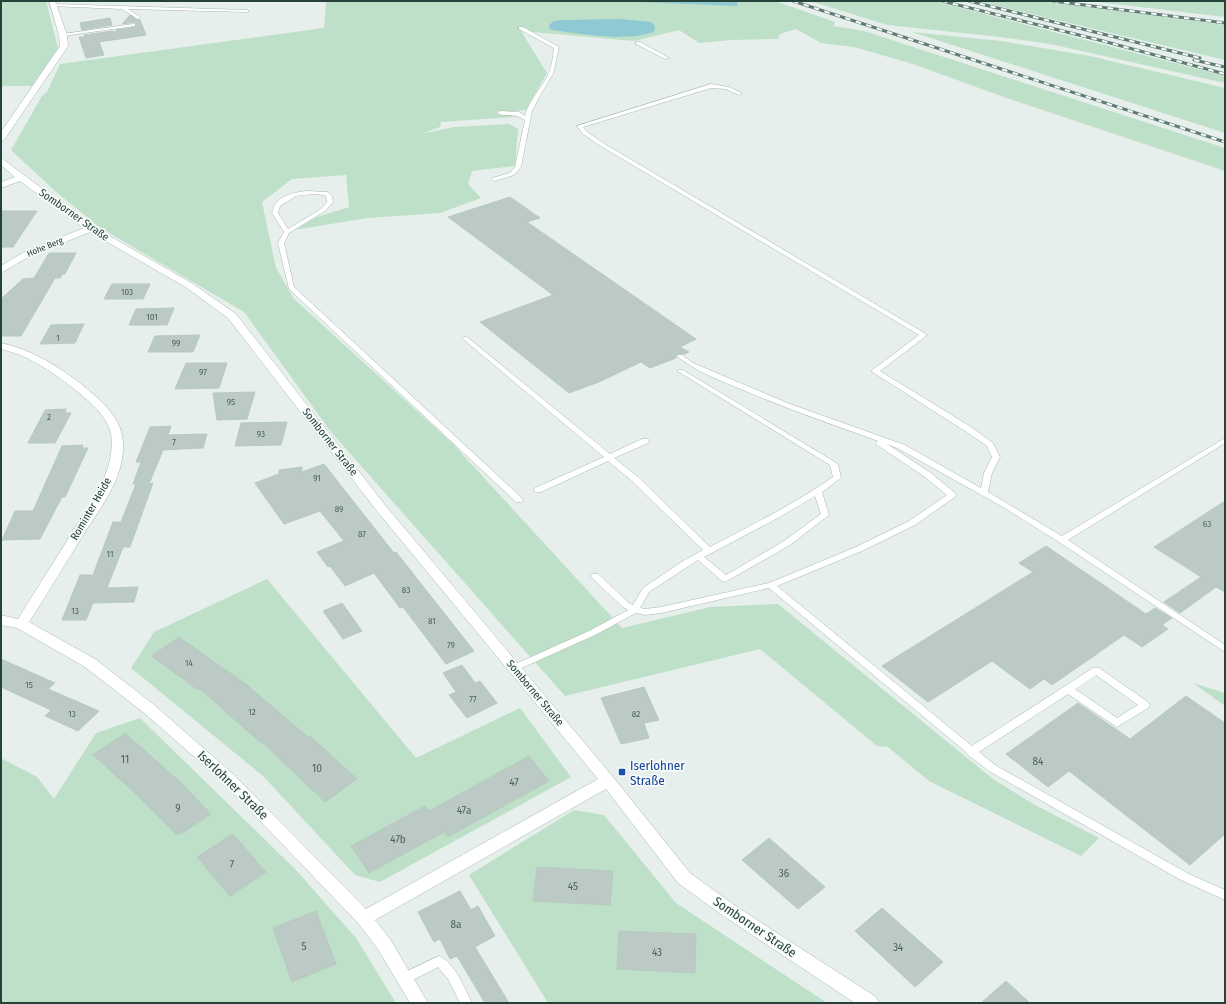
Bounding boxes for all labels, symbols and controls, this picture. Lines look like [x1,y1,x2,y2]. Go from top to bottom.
street label: Somborner Straße [37,186,111,244]
street label: Hohe Berg [25,235,65,259]
house number: 103 [121,287,133,297]
house number: 101 [146,312,158,322]
house number: 1 [56,333,60,343]
house number: 99 [172,338,180,348]
house number: 97 [199,367,207,377]
house number: 95 [227,397,235,407]
street label: Somborner Straße [300,406,360,478]
house number: 2 [47,412,51,422]
house number: 93 [257,429,265,439]
house number: 7 [172,437,176,447]
house number: 91 [313,473,321,483]
street label: Rominter Heide [68,475,114,543]
house number: 89 [335,504,343,514]
house number: 63 [1203,519,1211,529]
house number: 87 [358,529,366,539]
house number: 11 [107,549,113,559]
house number: 83 [402,585,410,595]
house number: 13 [71,606,79,616]
house number: 81 [428,616,436,626]
house number: 79 [447,640,455,650]
street label: Somborner Straße [504,657,566,729]
house number: 14 [185,658,194,668]
house number: 15 [25,680,33,690]
house number: 77 [469,694,477,704]
house number: 12 [248,707,256,717]
house number: 13 [68,709,76,719]
house number: 82 [632,709,640,719]
street label: Iserlohner Straße [195,748,271,822]
house number: 11 [121,753,129,766]
house number: 84 [1033,755,1044,768]
place label: Iserlohner Straße [630,758,685,788]
house number: 10 [312,762,322,775]
marker: Iserlohner Straße [617,767,627,777]
house number: 47 [509,776,519,789]
house number: 9 [175,802,181,815]
house number: 47a [457,804,471,817]
house number: 47b [390,833,406,846]
house number: 7 [230,858,235,871]
house number: 36 [779,867,790,880]
house number: 45 [568,880,578,893]
street label: Somborner Straße [711,894,799,960]
house number: 8a [451,918,461,931]
house number: 5 [301,940,307,953]
house number: 34 [893,941,904,954]
house number: 43 [652,946,662,959]

